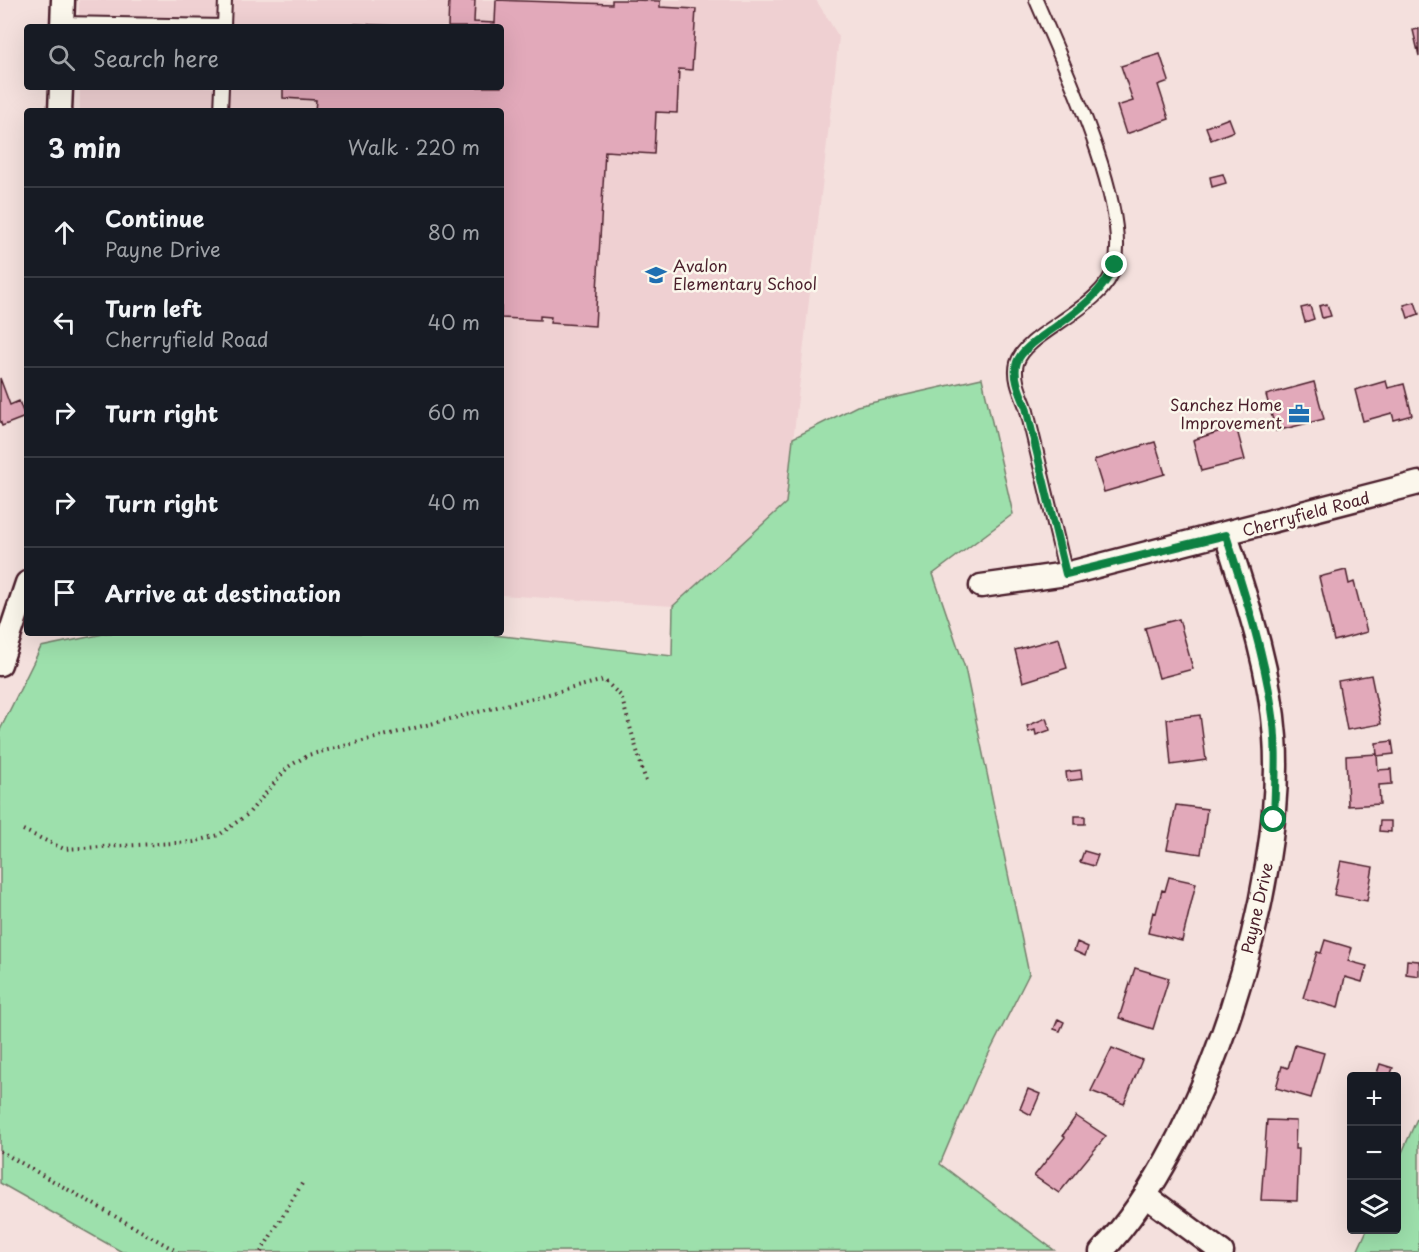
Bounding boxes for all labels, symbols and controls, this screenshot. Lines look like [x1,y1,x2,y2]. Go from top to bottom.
search box [24,24,504,90]
icon: search [45,41,78,74]
text: Search here [93,41,219,74]
text: 3 min [48,128,121,167]
text: Walk · 220 m [348,132,480,162]
text: Continue [105,201,204,234]
icon: ahead [48,216,81,249]
text: 80 m [428,217,480,247]
text: Payne Drive [105,234,221,264]
route end [1101,251,1127,277]
place label: Avalon Elementary School [673,253,817,295]
school or university icon: Avalon Elementary School [644,263,668,287]
text: Turn left [105,291,202,324]
icon: left [48,306,81,339]
text: 40 m [428,307,480,337]
text: Cherryfield Road [105,324,269,354]
place label: Sanchez Home Improvement [1170,392,1282,434]
icon: right [48,396,81,429]
text: Turn right [105,396,218,429]
text: 60 m [428,397,480,427]
office icon: Sanchez Home Improvement [1287,402,1311,426]
street label: Cherryfield Road [1239,484,1372,542]
icon: right [48,486,81,519]
text: Turn right [105,486,218,519]
text: 40 m [428,487,480,517]
icon: arrive [48,576,81,609]
text: Arrive at destination [105,576,341,609]
route start [1260,806,1286,832]
street label: Payne Drive [1234,860,1278,956]
map controls [1347,1072,1401,1234]
button: + [1347,1072,1401,1126]
button: − [1347,1126,1401,1180]
button: layers [1347,1180,1401,1234]

